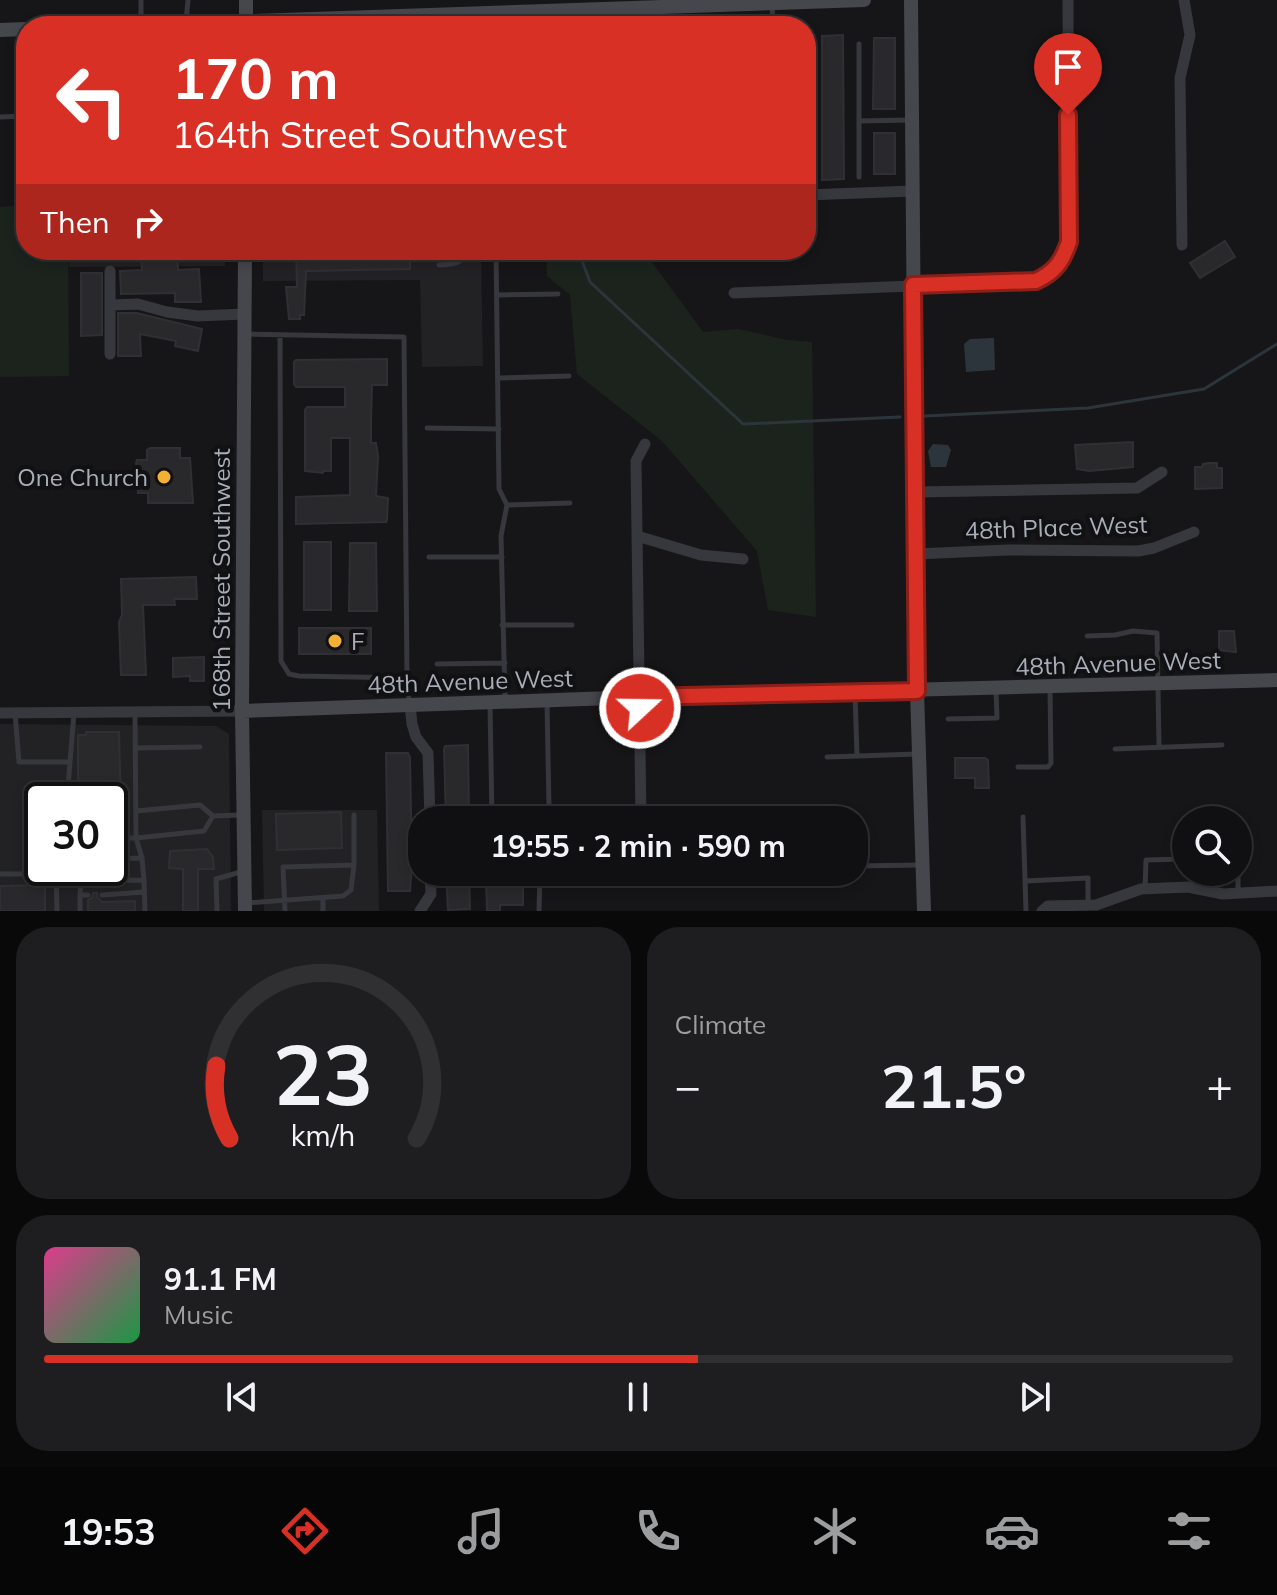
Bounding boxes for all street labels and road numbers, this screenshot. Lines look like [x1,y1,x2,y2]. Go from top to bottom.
street label: 168th Street Southwest [206,448,236,712]
street label: 48th Place West [964,509,1148,545]
street label: 48th Avenue West [1015,644,1221,682]
street label: 48th Avenue West [367,662,573,700]

